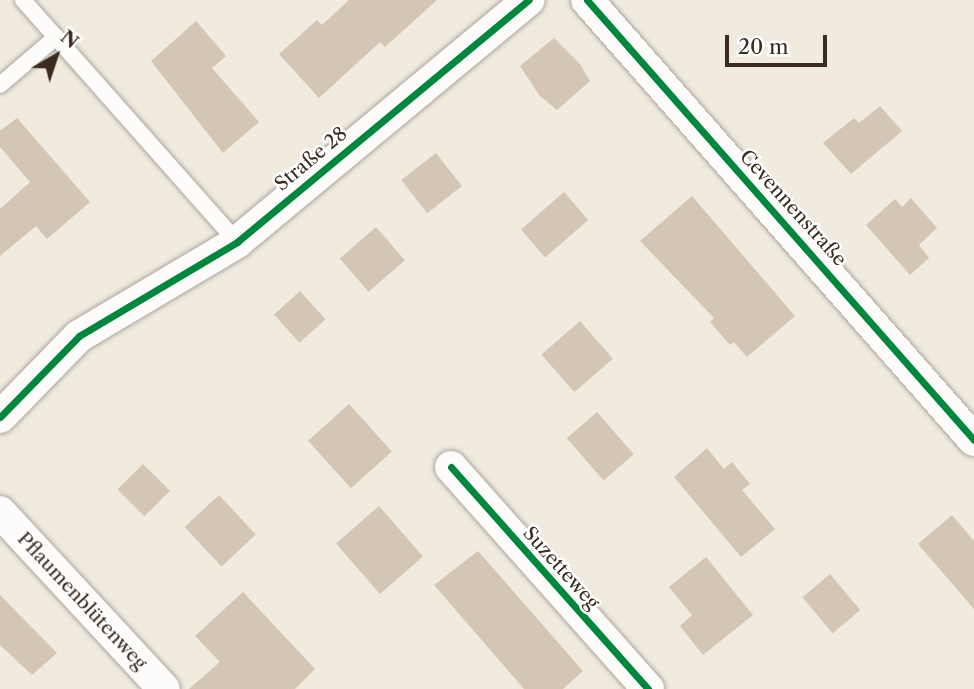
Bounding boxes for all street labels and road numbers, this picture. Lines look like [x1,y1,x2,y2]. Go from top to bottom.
street label: Straße 28 [270,122,352,196]
street label: Cevennenstraße [735,145,851,271]
street label: Suzetteweg [518,522,604,614]
street label: Pflaumenblütenweg [12,528,152,674]

